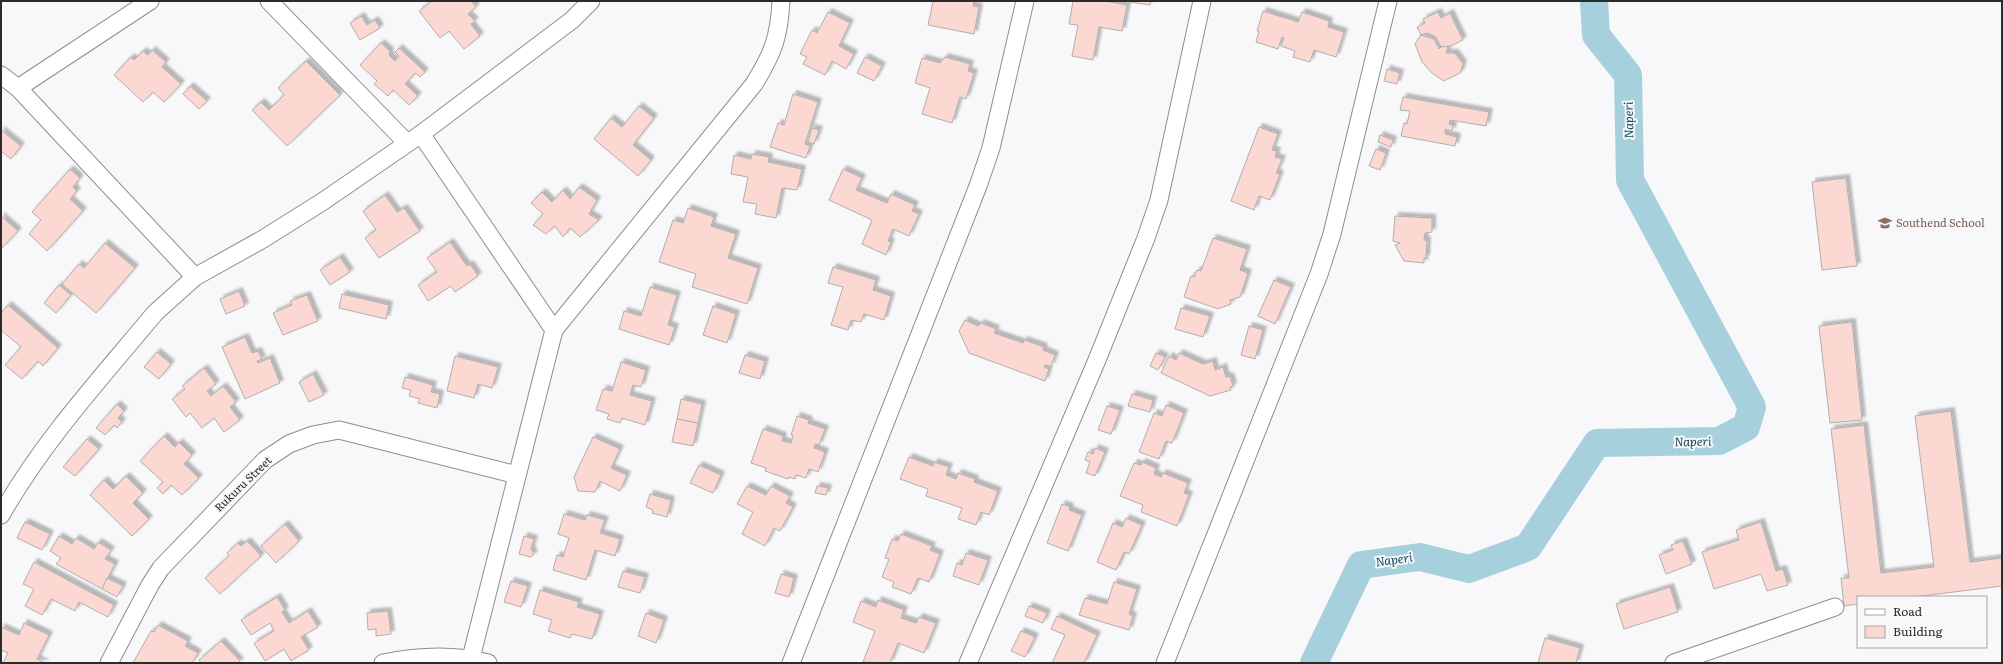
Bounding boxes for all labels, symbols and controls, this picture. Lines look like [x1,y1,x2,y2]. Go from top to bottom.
water label: Naperi [1619,101,1637,139]
place label: Southend School [1896,214,1985,230]
school or university icon: Southend School [1877,215,1893,231]
water label: Naperi [1674,432,1712,450]
street label: Rukuru Street [210,451,275,515]
water label: Naperi [1374,547,1414,571]
legend [1857,596,1987,648]
text: Road [1893,602,1923,620]
text: Building [1893,622,1943,640]

